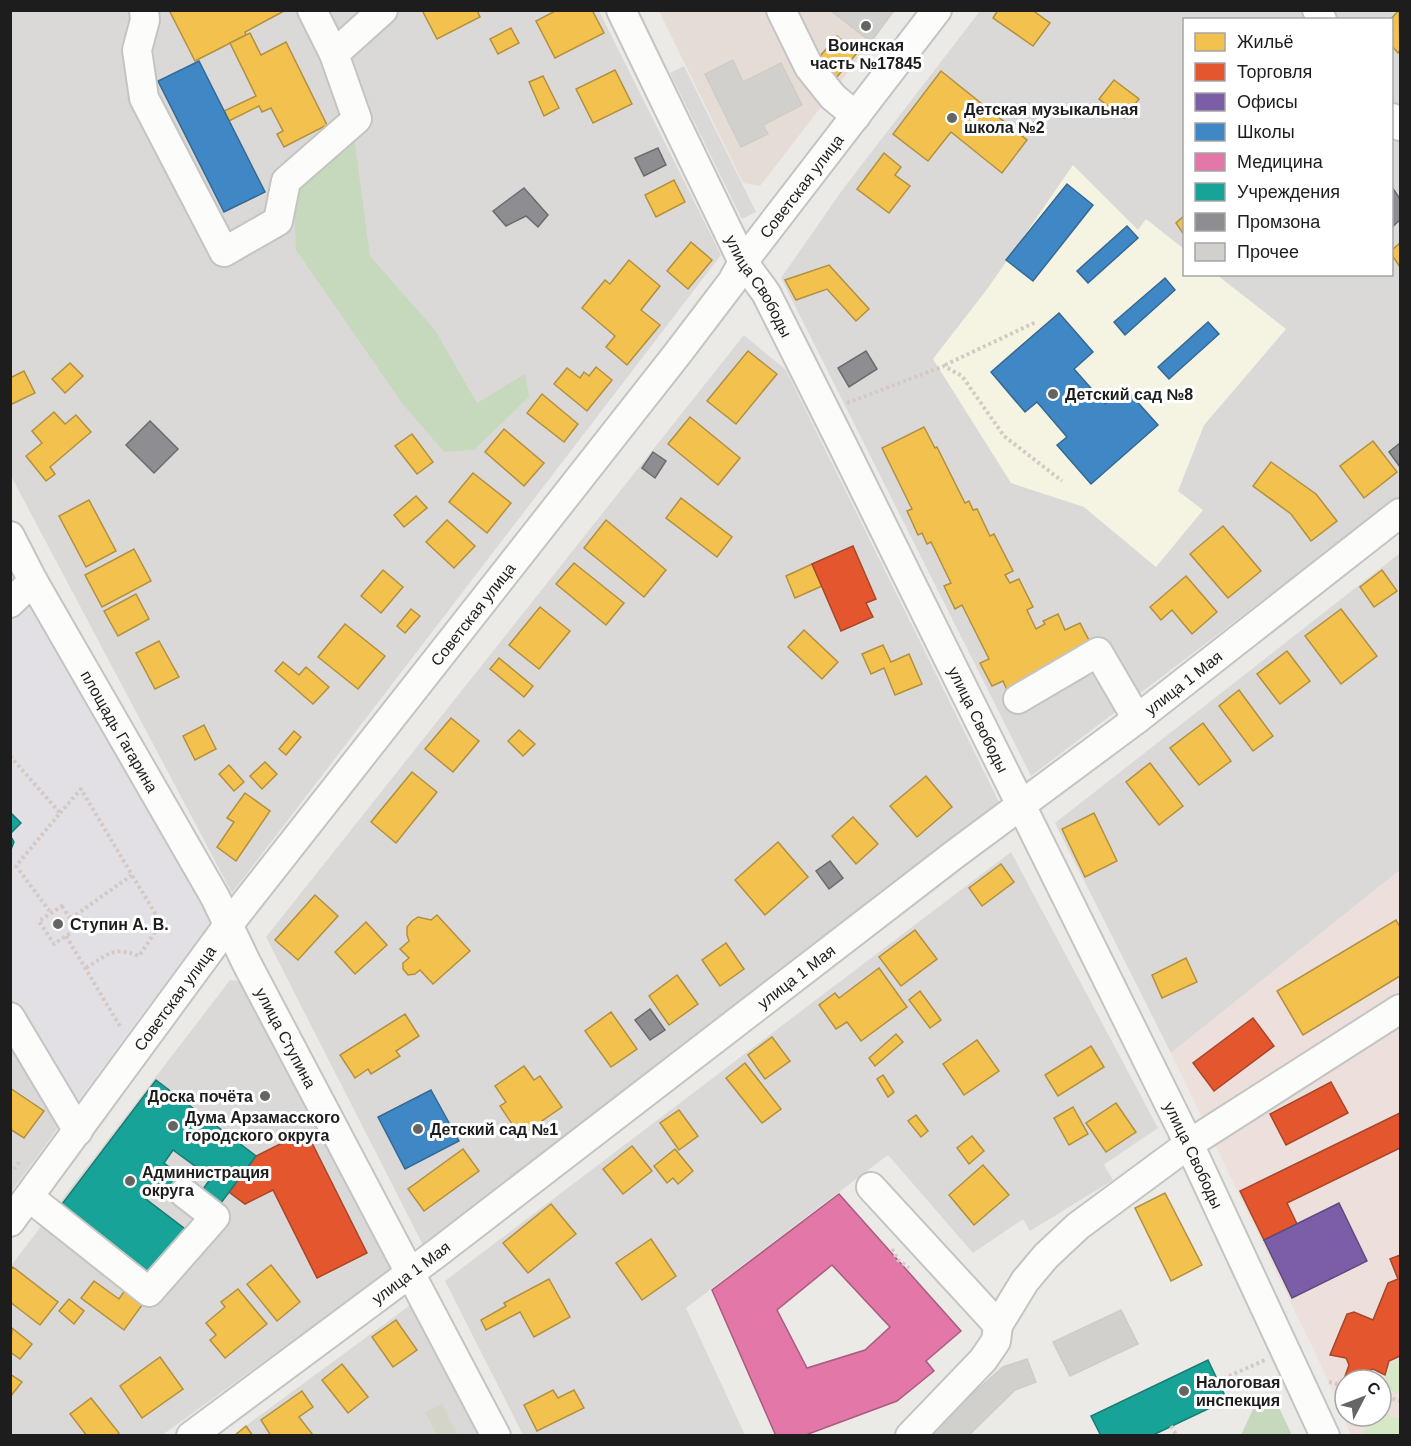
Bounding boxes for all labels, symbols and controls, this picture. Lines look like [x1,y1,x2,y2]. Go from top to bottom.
legend [1183,18,1393,276]
marker: Воинская часть №17845 [859,19,873,33]
text: Жильё [1237,32,1294,52]
place label: Воинская часть №17845 [810,37,922,72]
text: Торговля [1237,62,1312,82]
text: Офисы [1237,92,1298,112]
place label: Детская музыкальная школа №2 [964,101,1138,136]
marker: Детская музыкальная школа №2 [945,111,959,125]
text: Школы [1237,122,1295,142]
street label: Советская улица [757,131,847,241]
text: Медицина [1237,152,1324,172]
text: Учреждения [1237,182,1340,202]
text: Промзона [1237,212,1321,232]
street label: улица Свободы [722,233,795,340]
text: Прочее [1237,242,1299,262]
place label: Детский сад №8 [1065,386,1193,403]
marker: Детский сад №8 [1046,387,1060,401]
street label: Советская улица [428,560,519,669]
street label: улица 1 Мая [1142,648,1226,718]
street label: улица Свободы [945,664,1011,775]
street label: площадь Гагарина [77,668,161,796]
place label: Ступин А. В. [70,916,169,933]
marker: Ступин А. В. [51,917,65,931]
street label: улица 1 Мая [755,942,838,1012]
street label: Советская улица [131,943,219,1054]
street label: улица Ступина [252,985,319,1091]
place label: Доска почёта [148,1088,253,1105]
marker: Доска почёта [258,1089,272,1103]
street label: улица Свободы [1161,1099,1226,1211]
place label: Дума Арзамасского городского округа [185,1109,340,1144]
marker: Дума Арзамасского городского округа [166,1119,180,1133]
place label: Детский сад №1 [430,1121,558,1138]
marker: Детский сад №1 [411,1122,425,1136]
place label: Администрация округа [142,1164,269,1199]
marker: Администрация округа [123,1174,137,1188]
street label: улица 1 Мая [369,1238,453,1307]
north arrow [1333,1368,1393,1428]
place label: Налоговая инспекция [1196,1374,1280,1409]
text: С [1364,1378,1384,1399]
marker: Налоговая инспекция [1177,1384,1191,1398]

